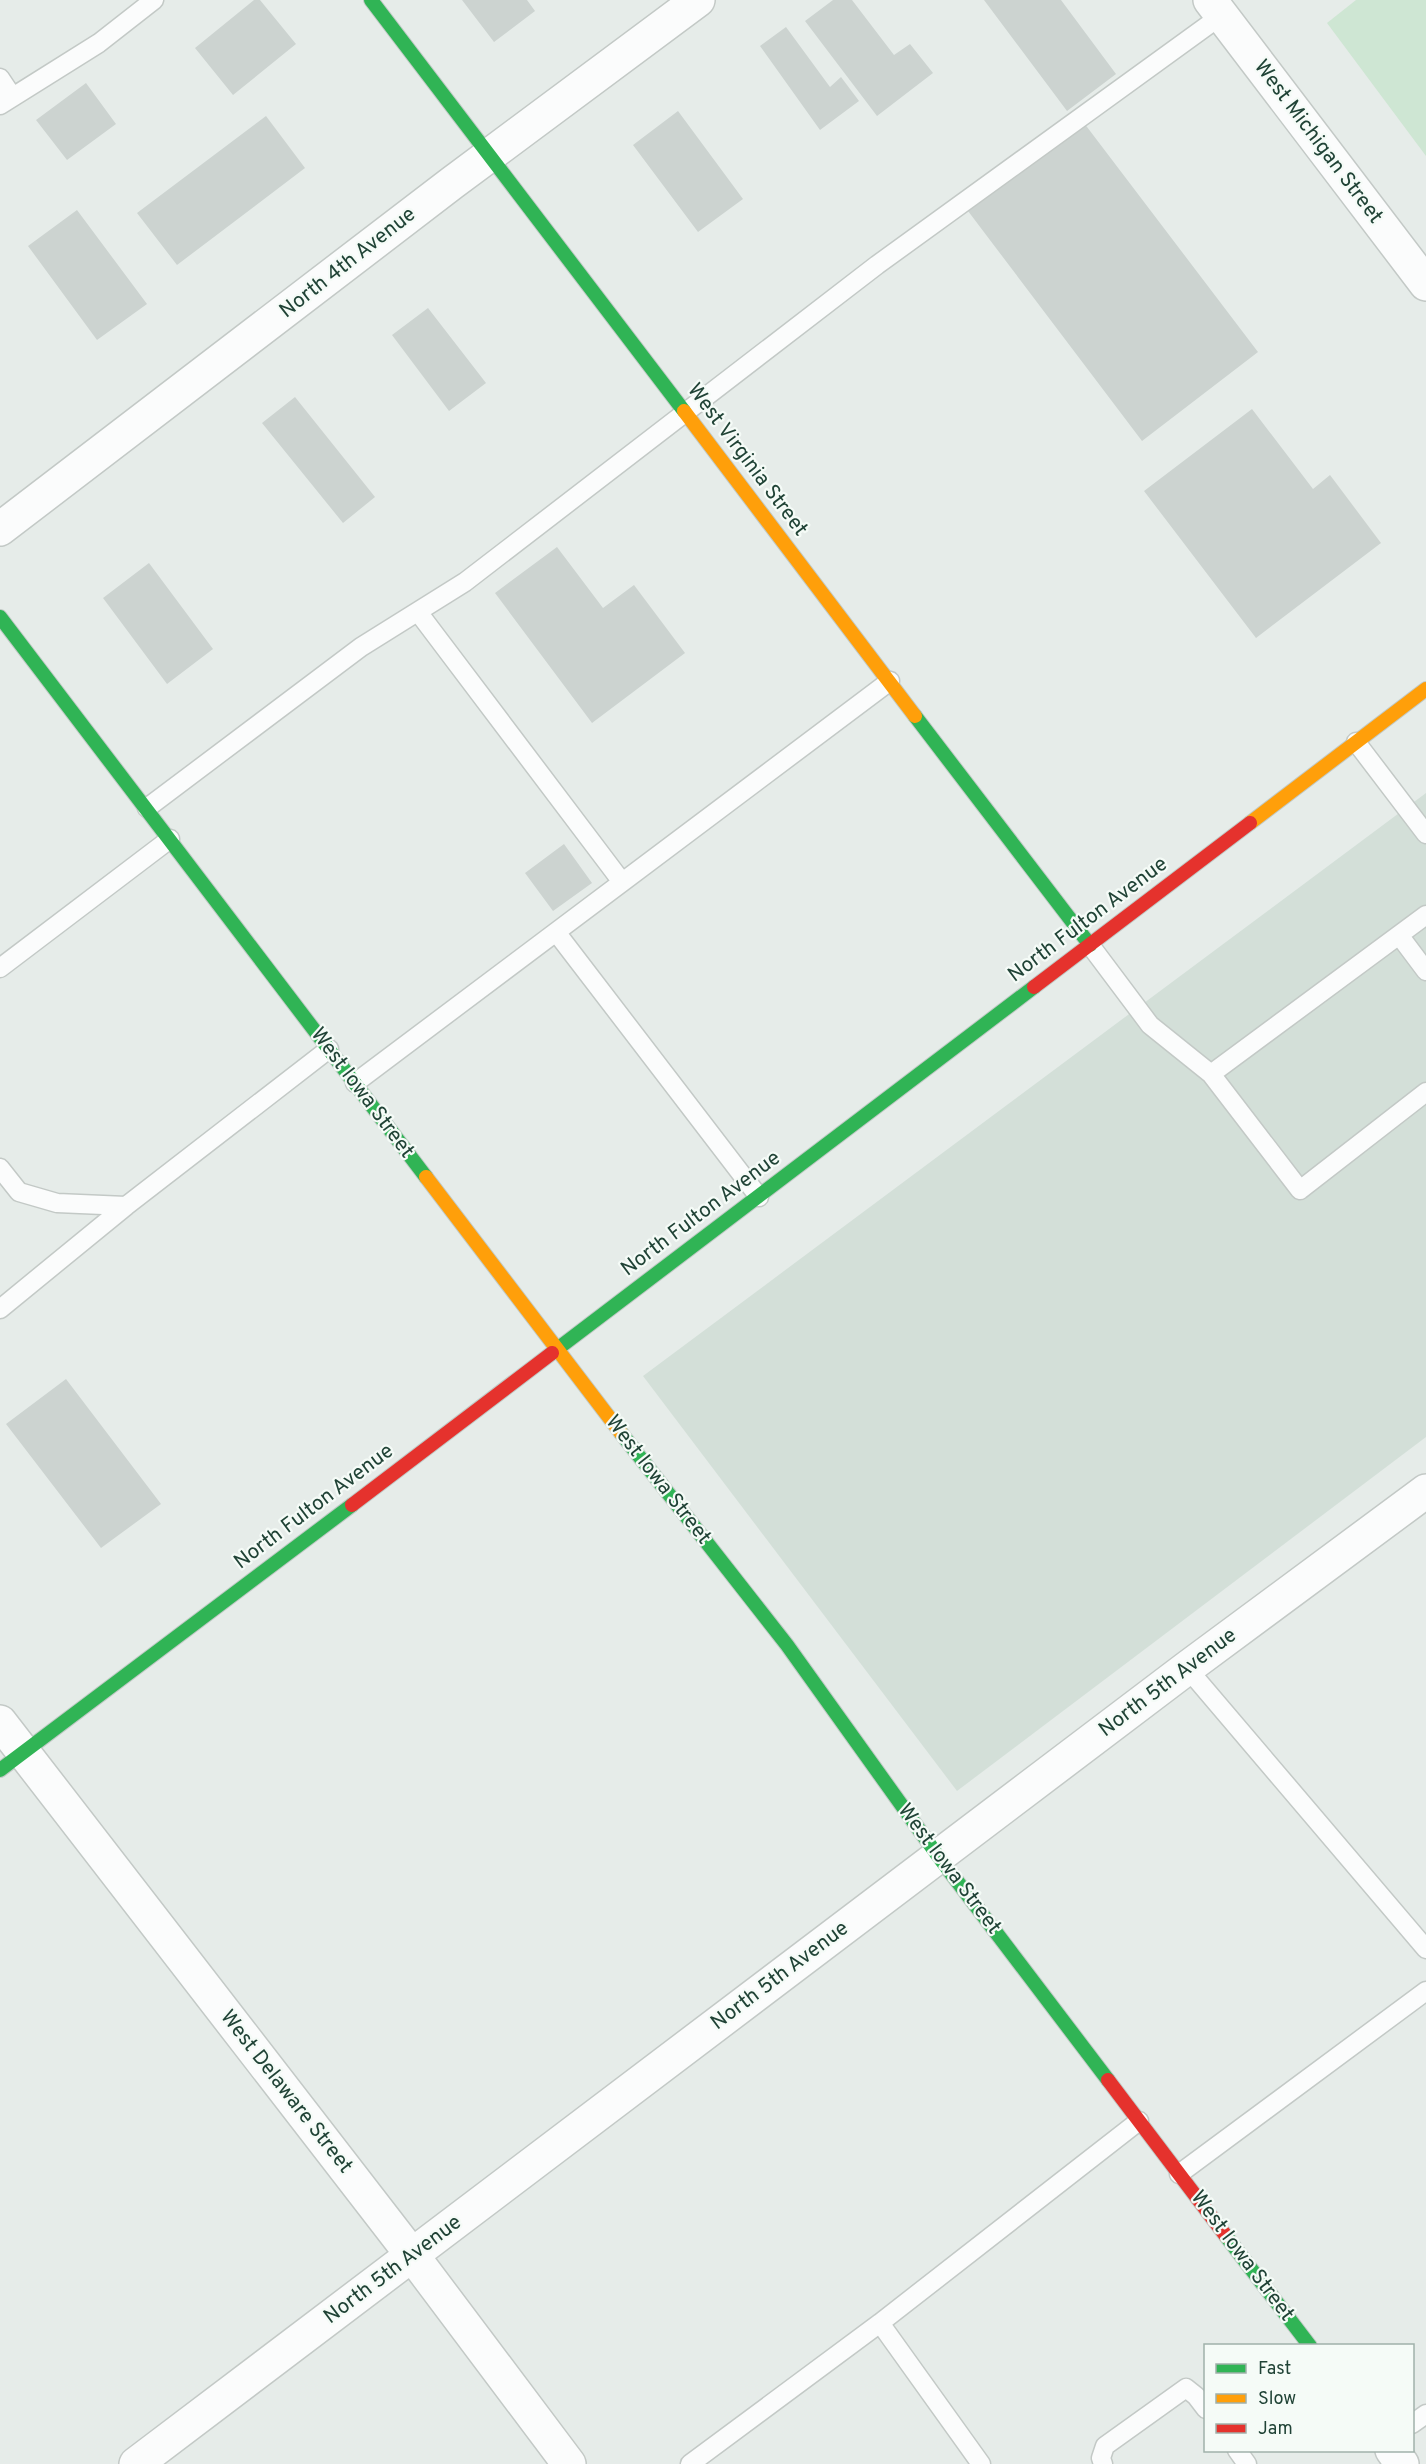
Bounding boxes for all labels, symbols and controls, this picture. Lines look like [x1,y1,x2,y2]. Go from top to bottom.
street label: West Michigan Street [1247,55,1389,229]
street label: North 4th Avenue [274,201,422,325]
street label: West Virginia Street [681,378,813,542]
street label: North Fulton Avenue [1003,851,1173,989]
street label: West Iowa Street [304,1022,420,1164]
street label: North Fulton Avenue [616,1145,786,1283]
street label: West Iowa Street [599,1410,717,1550]
street label: North Fulton Avenue [229,1438,399,1576]
street label: North 5th Avenue [1094,1622,1242,1744]
street label: West Iowa Street [891,1798,1007,1940]
street label: North 5th Avenue [706,1915,854,2037]
street label: West Delaware Street [214,2005,358,2179]
street label: West Iowa Street [1184,2185,1300,2327]
street label: North 5th Avenue [319,2209,467,2331]
legend [1204,2344,1414,2452]
text: Fast [1258,2358,1291,2381]
text: Slow [1258,2388,1296,2411]
text: Jam [1258,2418,1293,2441]

